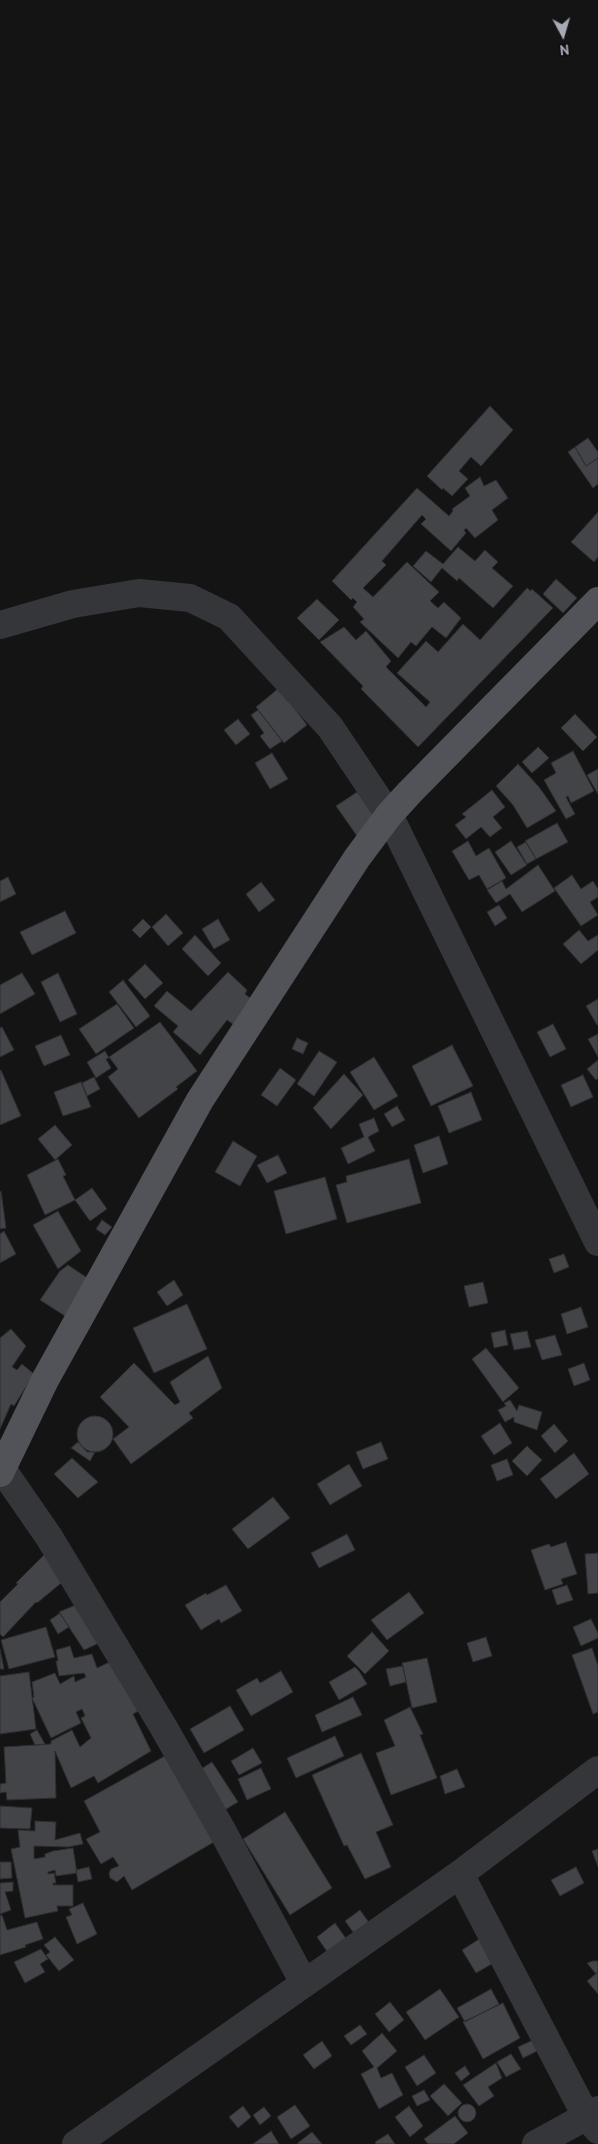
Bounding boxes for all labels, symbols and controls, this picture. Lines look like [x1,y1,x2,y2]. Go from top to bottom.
north arrow [538,10,588,60]
text: N [559,40,570,59]

